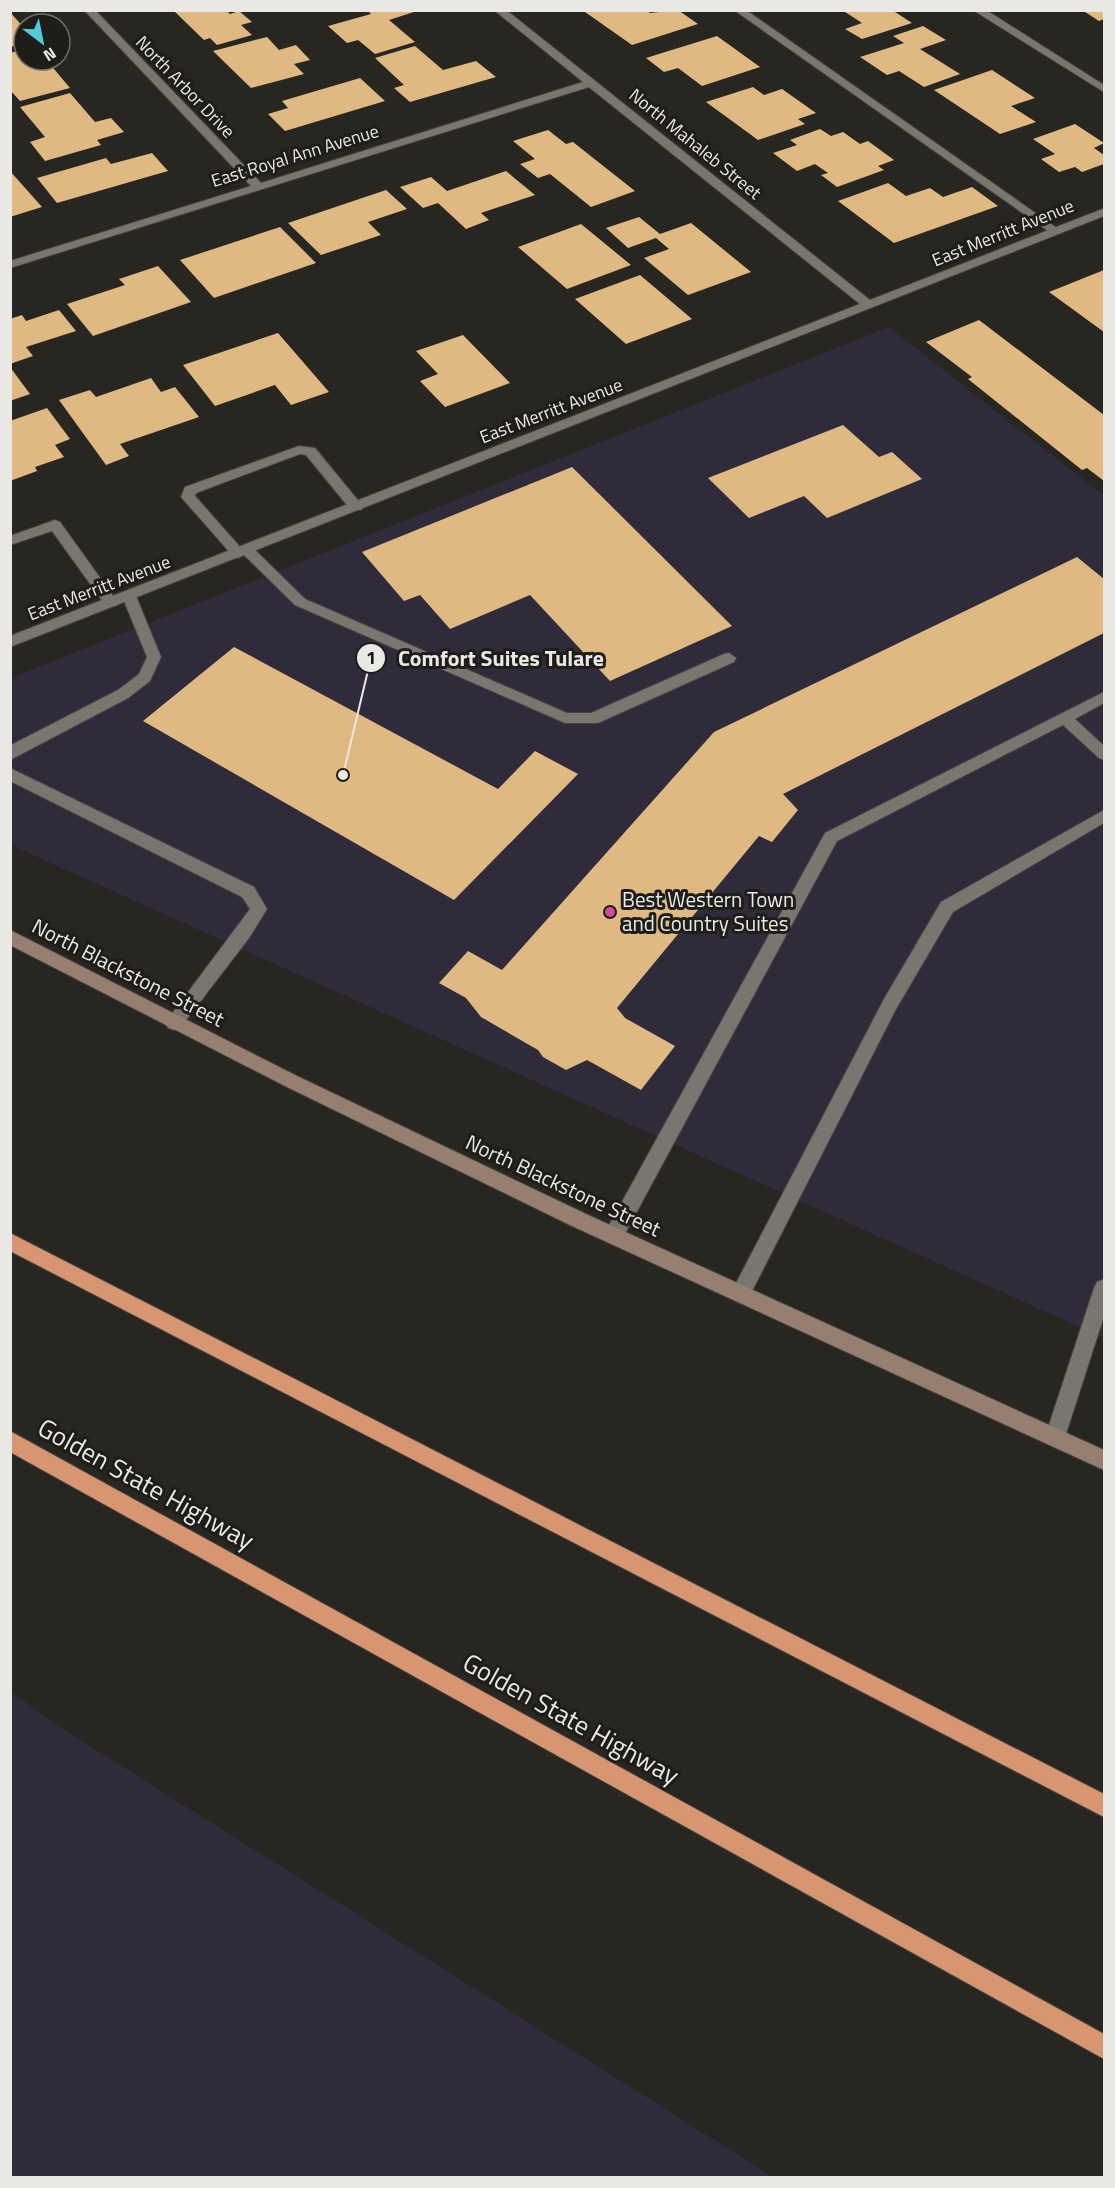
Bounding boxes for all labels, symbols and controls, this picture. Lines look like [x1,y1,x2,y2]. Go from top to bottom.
north arrow [12,12,72,72]
street label: North Arbor Drive [129,29,241,144]
text: N [39,42,61,68]
street label: North Mahaleb Street [623,82,768,206]
street label: East Royal Ann Avenue [208,117,382,194]
street label: East Merritt Avenue [928,192,1078,273]
street label: East Merritt Avenue [475,371,626,450]
street label: East Merritt Avenue [23,548,174,627]
callout: Comfort Suites Tulare [356,638,616,678]
text: Comfort Suites Tulare [398,641,604,675]
text: 1 [366,644,376,671]
place label: Best Western Town and Country Suites [622,883,794,939]
marker: Best Western Town and Country Suites [603,905,617,919]
street label: North Blackstone Street [27,910,231,1035]
street label: North Blackstone Street [461,1126,667,1245]
street label: Golden State Highway [31,1408,261,1559]
street label: Golden State Highway [456,1643,686,1794]

